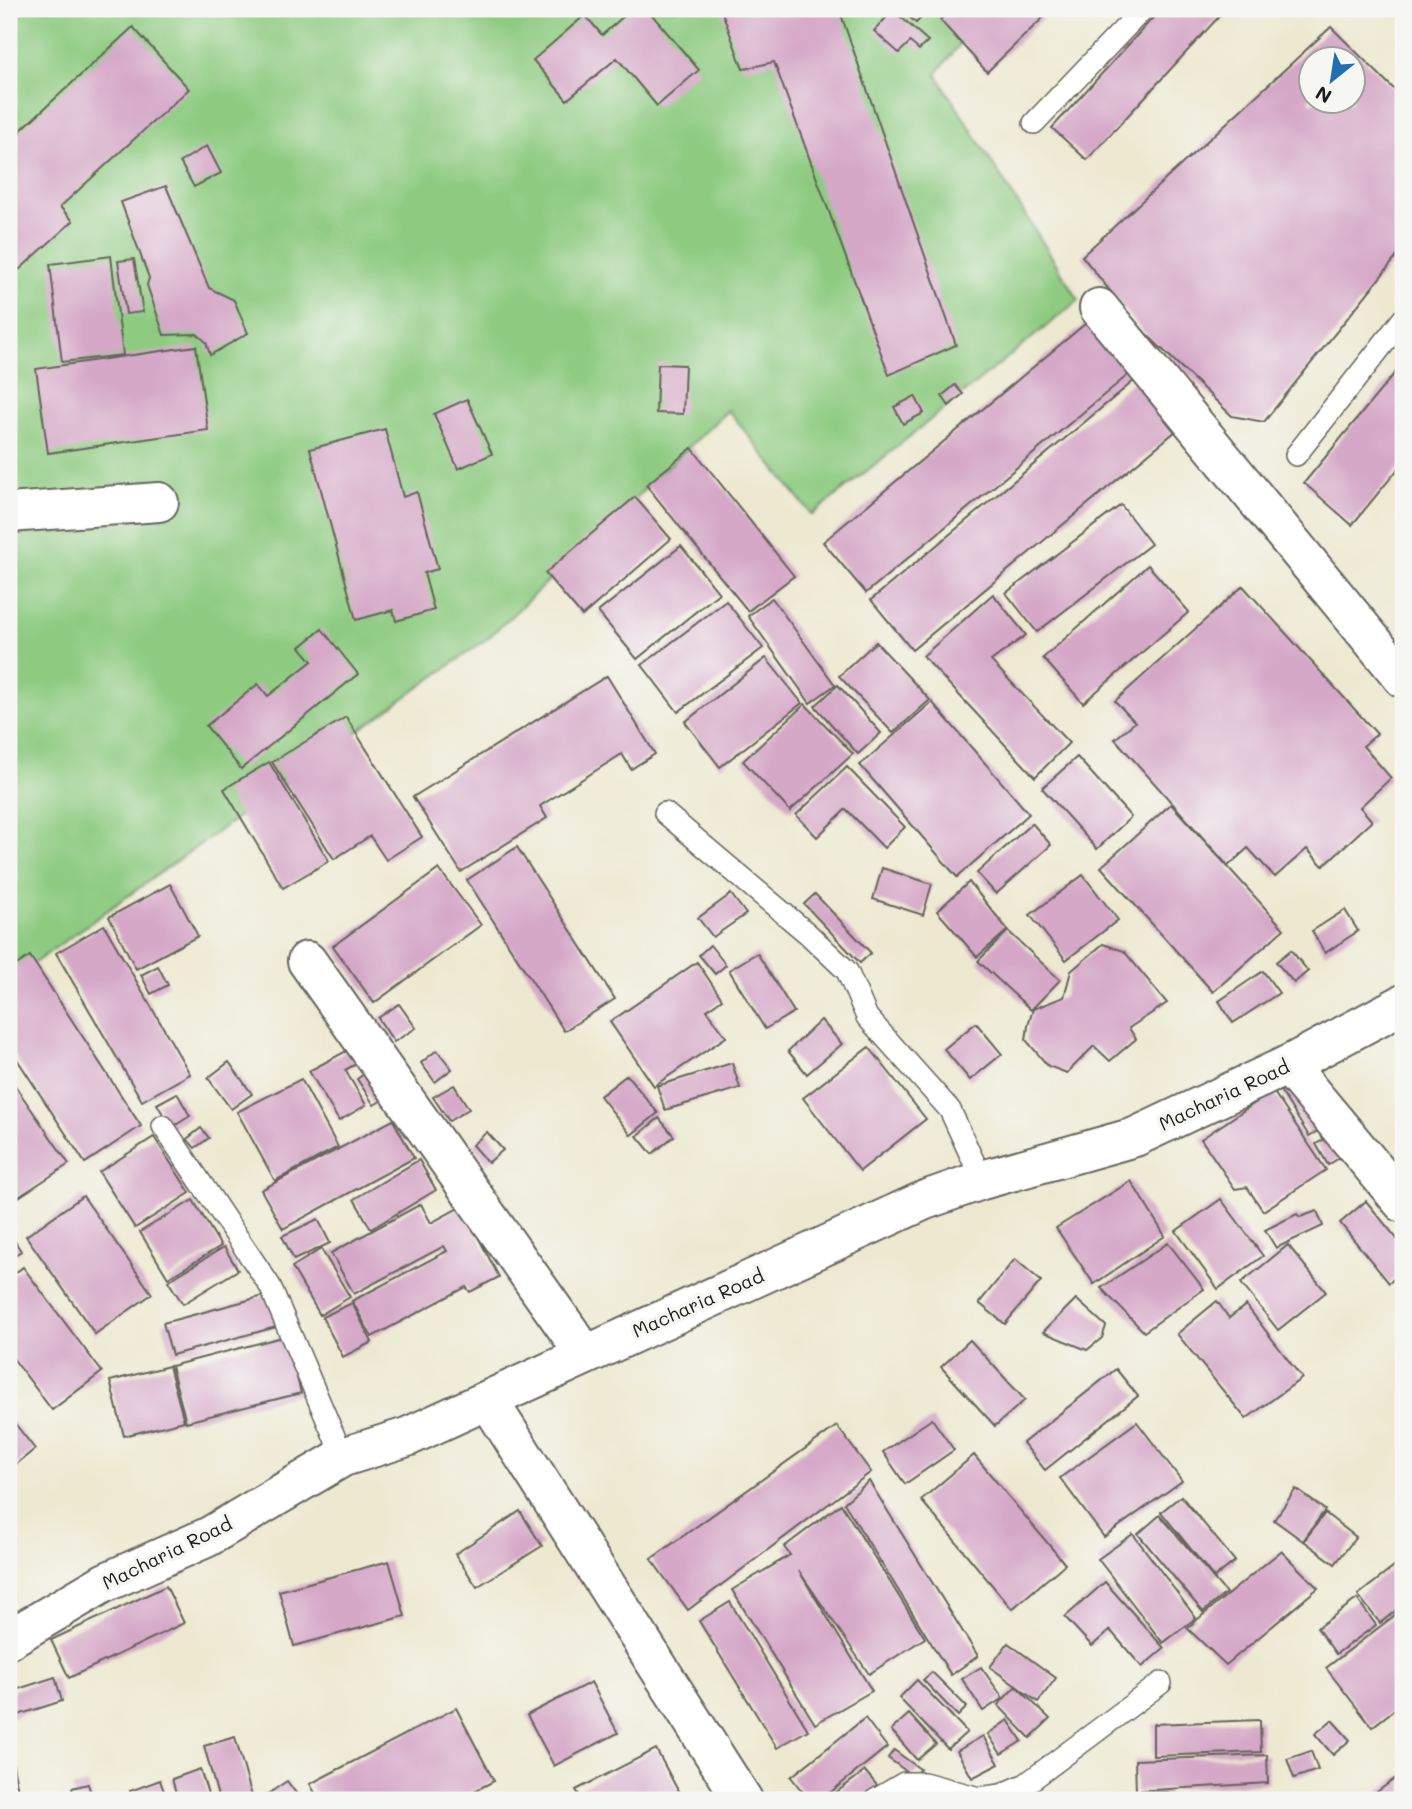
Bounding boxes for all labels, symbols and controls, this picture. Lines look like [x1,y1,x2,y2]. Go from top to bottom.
north arrow [1296,46,1366,116]
text: N [1311,81,1336,110]
street label: Macharia Road [1154,1053,1293,1136]
street label: Macharia Road [628,1262,767,1343]
street label: Macharia Road [98,1510,236,1595]

